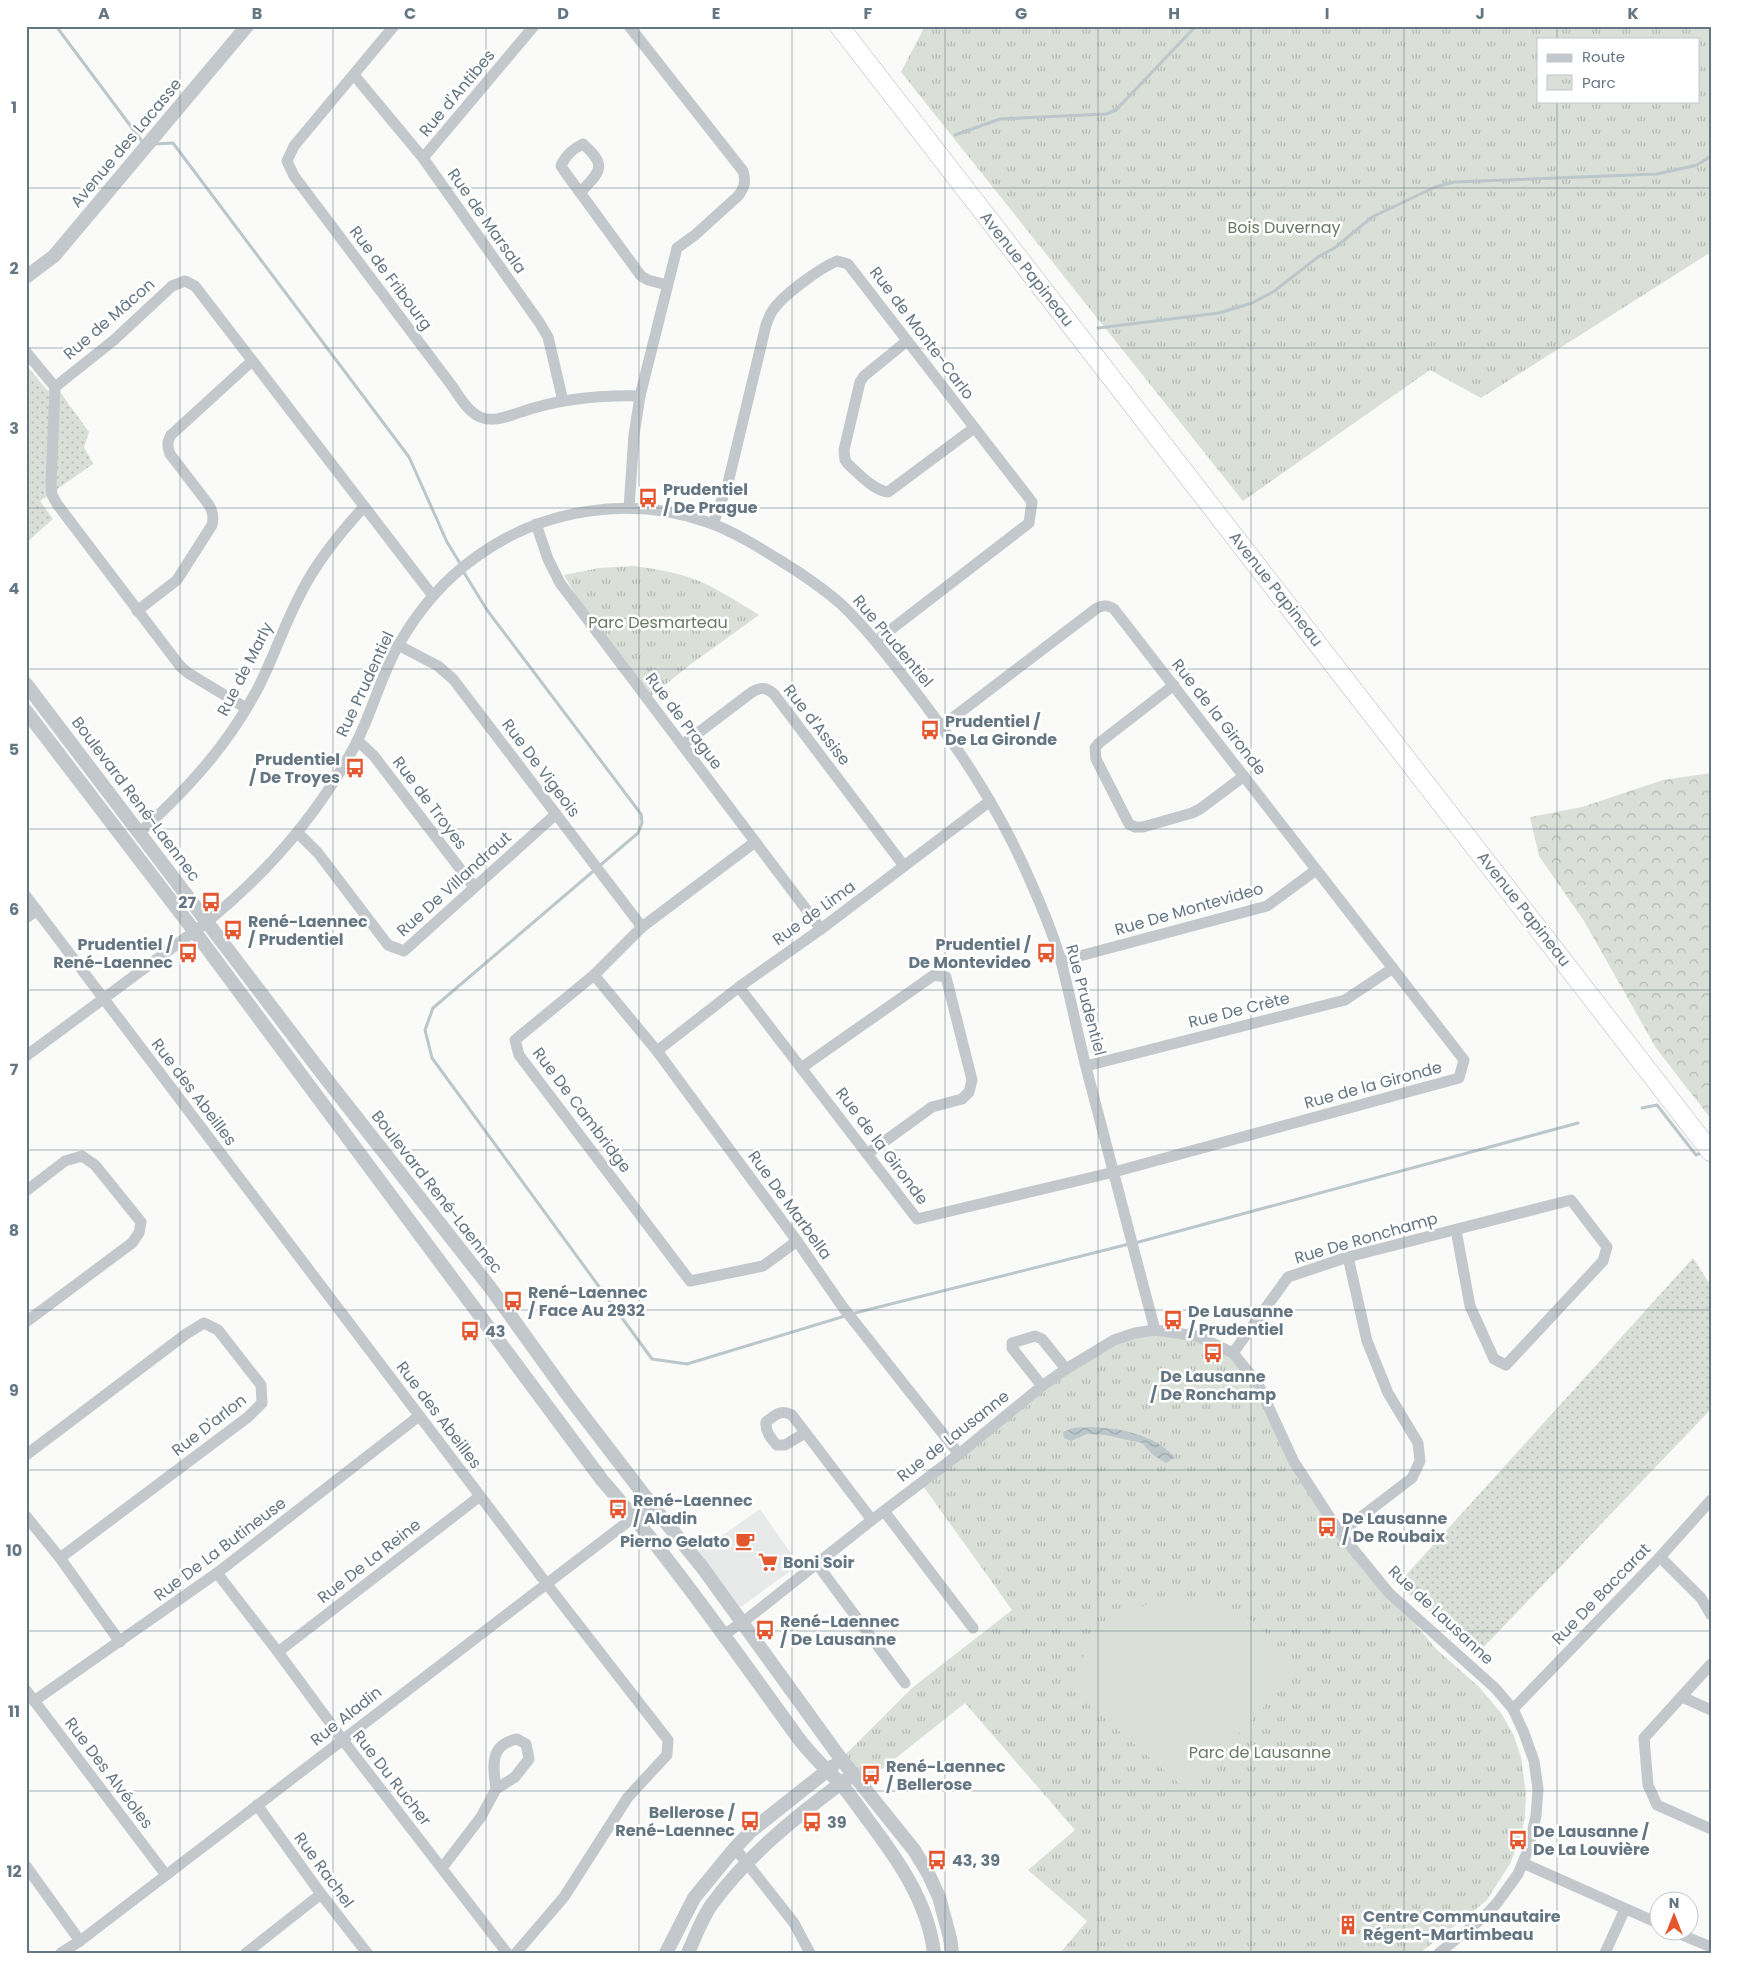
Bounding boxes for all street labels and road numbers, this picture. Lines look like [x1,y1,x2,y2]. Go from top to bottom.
street label: Rue d'Antibes [414,44,500,142]
street label: Avenue des Lacasse [65,73,187,213]
street label: Rue de Marsala [442,164,532,278]
street label: Avenue Papineau [975,207,1079,331]
street label: Rue de Fribourg [344,221,438,335]
street label: Rue de Monte-Carlo [864,262,980,404]
street label: Rue de Mâcon [58,273,160,365]
street label: Avenue Papineau [1224,527,1328,651]
street label: Rue Prudentiel [847,590,939,692]
street label: Rue de Marly [211,618,279,720]
street label: Rue Prudentiel [330,627,400,741]
street label: Rue de la Gironde [1166,654,1272,780]
street label: Rue de Prague [640,668,728,774]
street label: Rue d'Assise [778,680,856,770]
street label: Boulevard René-Laennec [66,712,206,887]
street label: Rue De Vigeois [496,714,586,822]
street label: Rue de Troyes [387,752,473,854]
street label: Rue De Villandraut [392,826,516,942]
street label: Avenue Papineau [1472,847,1576,971]
street label: Rue de Lima [768,875,860,951]
street label: Rue De Montevideo [1112,877,1266,941]
street label: Rue Prudentiel [1060,942,1112,1058]
street label: Rue De Crète [1186,986,1292,1034]
street label: Rue des Abeilles [146,1034,242,1150]
street label: Rue De Cambridge [527,1043,637,1178]
street label: Rue de la Gironde [1302,1056,1445,1114]
street label: Rue de la Gironde [830,1082,934,1210]
street label: Boulevard René-Laennec [366,1106,508,1279]
street label: Rue De Marbella [743,1146,837,1264]
street label: Rue De Ronchamp [1292,1207,1440,1269]
street label: Rue des Abeilles [391,1357,487,1473]
street label: Rue de Lausanne [892,1385,1014,1487]
street label: Rue D'arlon [167,1388,251,1462]
street label: Rue De La Butineuse [149,1492,291,1606]
street label: Rue De La Reine [313,1513,426,1609]
street label: Rue De Baccarat [1546,1538,1656,1650]
street label: Rue de Lausanne [1383,1560,1499,1670]
street label: Rue Aladin [306,1681,386,1751]
street label: Rue Des Alvéoles [59,1713,159,1833]
street label: Rue Du Rucher [347,1725,437,1831]
street label: Rue Rachel [289,1827,359,1913]

